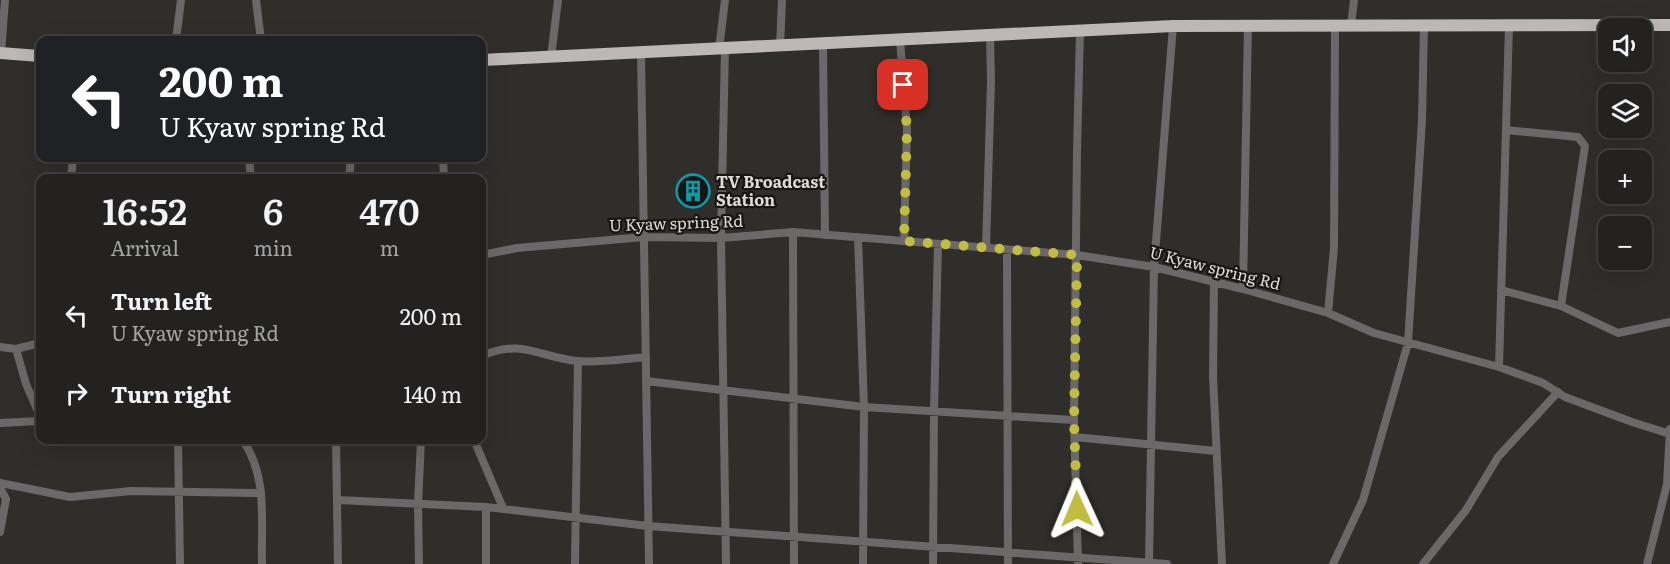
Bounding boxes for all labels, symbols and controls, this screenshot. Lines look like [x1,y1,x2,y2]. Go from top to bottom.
map controls [1598,18,1652,270]
button: sound [1598,18,1652,72]
text: 200 m [159,48,284,110]
pin [877,59,928,110]
icon: left [60,60,138,138]
icon: arrive [886,68,919,101]
button: layers [1598,84,1652,138]
text: U Kyaw spring Rd [159,105,386,145]
button: + [1598,150,1652,204]
place label: TV Broadcast Station [716,169,825,211]
building icon: TV Broadcast Station [675,173,711,209]
text: 16:52 [102,183,187,236]
text: 6 [263,183,283,236]
text: 470 [359,183,420,236]
street label: U Kyaw spring Rd [608,208,744,236]
button: − [1598,216,1652,270]
text: Arrival [111,232,179,262]
text: min [254,232,293,262]
text: m [380,232,399,262]
street label: U Kyaw spring Rd [1147,239,1283,295]
text: Turn left [111,284,212,317]
icon: left [60,299,93,332]
text: 200 m [400,299,462,332]
text: U Kyaw spring Rd [111,317,279,347]
icon: right [60,377,93,410]
text: Turn right [111,377,231,410]
text: 140 m [403,377,462,410]
position arrow [1045,477,1109,541]

